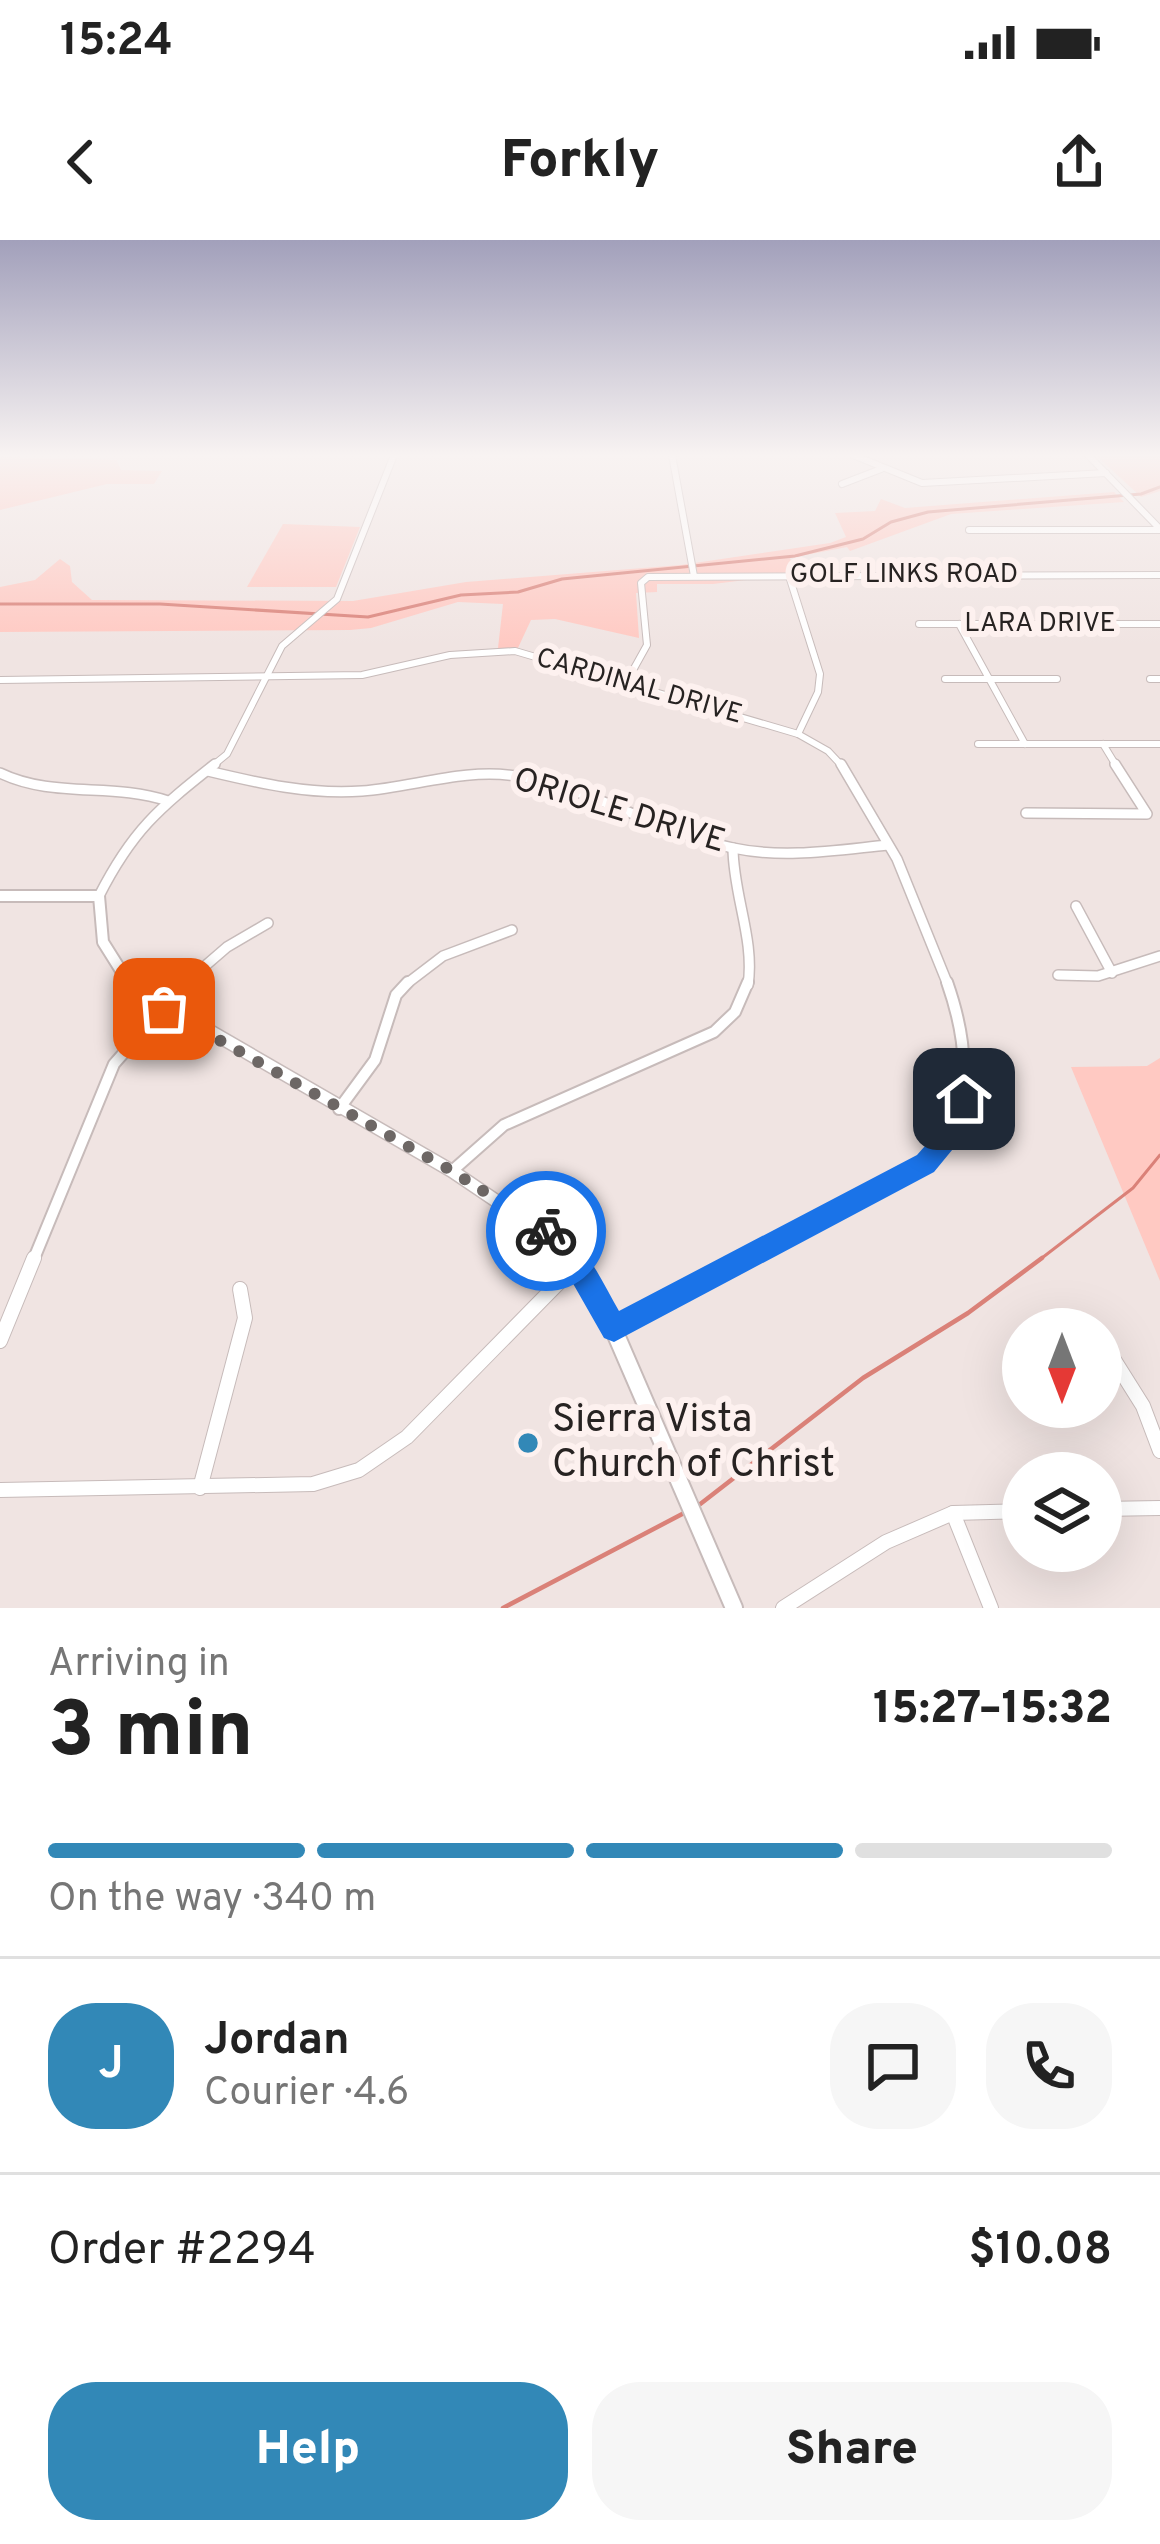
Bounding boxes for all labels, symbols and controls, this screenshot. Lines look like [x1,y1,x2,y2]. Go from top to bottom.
text: 15:24 [60,14,173,71]
text: Forkly [501,128,659,197]
icon: back [48,129,114,195]
icon: share [1046,129,1112,195]
street label: GOLF LINKS ROAD [790,558,1018,592]
street label: LARA DRIVE [964,607,1116,641]
street label: CARDINAL DRIVE [532,641,746,733]
street label: ORIOLE DRIVE [508,760,730,864]
pin [113,958,215,1060]
icon: bag [131,976,197,1042]
pin [913,1048,1015,1150]
icon: home [931,1066,997,1132]
courier [486,1171,606,1291]
icon: bike [513,1198,579,1264]
north arrow [1002,1308,1122,1428]
map controls [1002,1308,1122,1572]
place label: Sierra Vista Church of Christ [552,1397,835,1491]
marker: Sierra Vista Church of Christ [515,1430,541,1456]
button: layers [1002,1452,1122,1572]
text: Arriving in [48,1641,230,1690]
text: 15:27–15:32 [873,1682,1112,1739]
text: 3 min [48,1685,253,1784]
text: On the way · 340 m [48,1876,376,1925]
button: chat [830,2003,956,2129]
button: phone [986,2003,1112,2129]
text: Jordan [204,2013,350,2070]
text: J [98,2037,124,2094]
text: Courier · 4.6 [204,2070,409,2119]
text: Order #2294 [48,2223,316,2280]
text: $10.08 [968,2223,1112,2280]
button: Help [48,2382,568,2520]
button: Share [592,2382,1112,2520]

